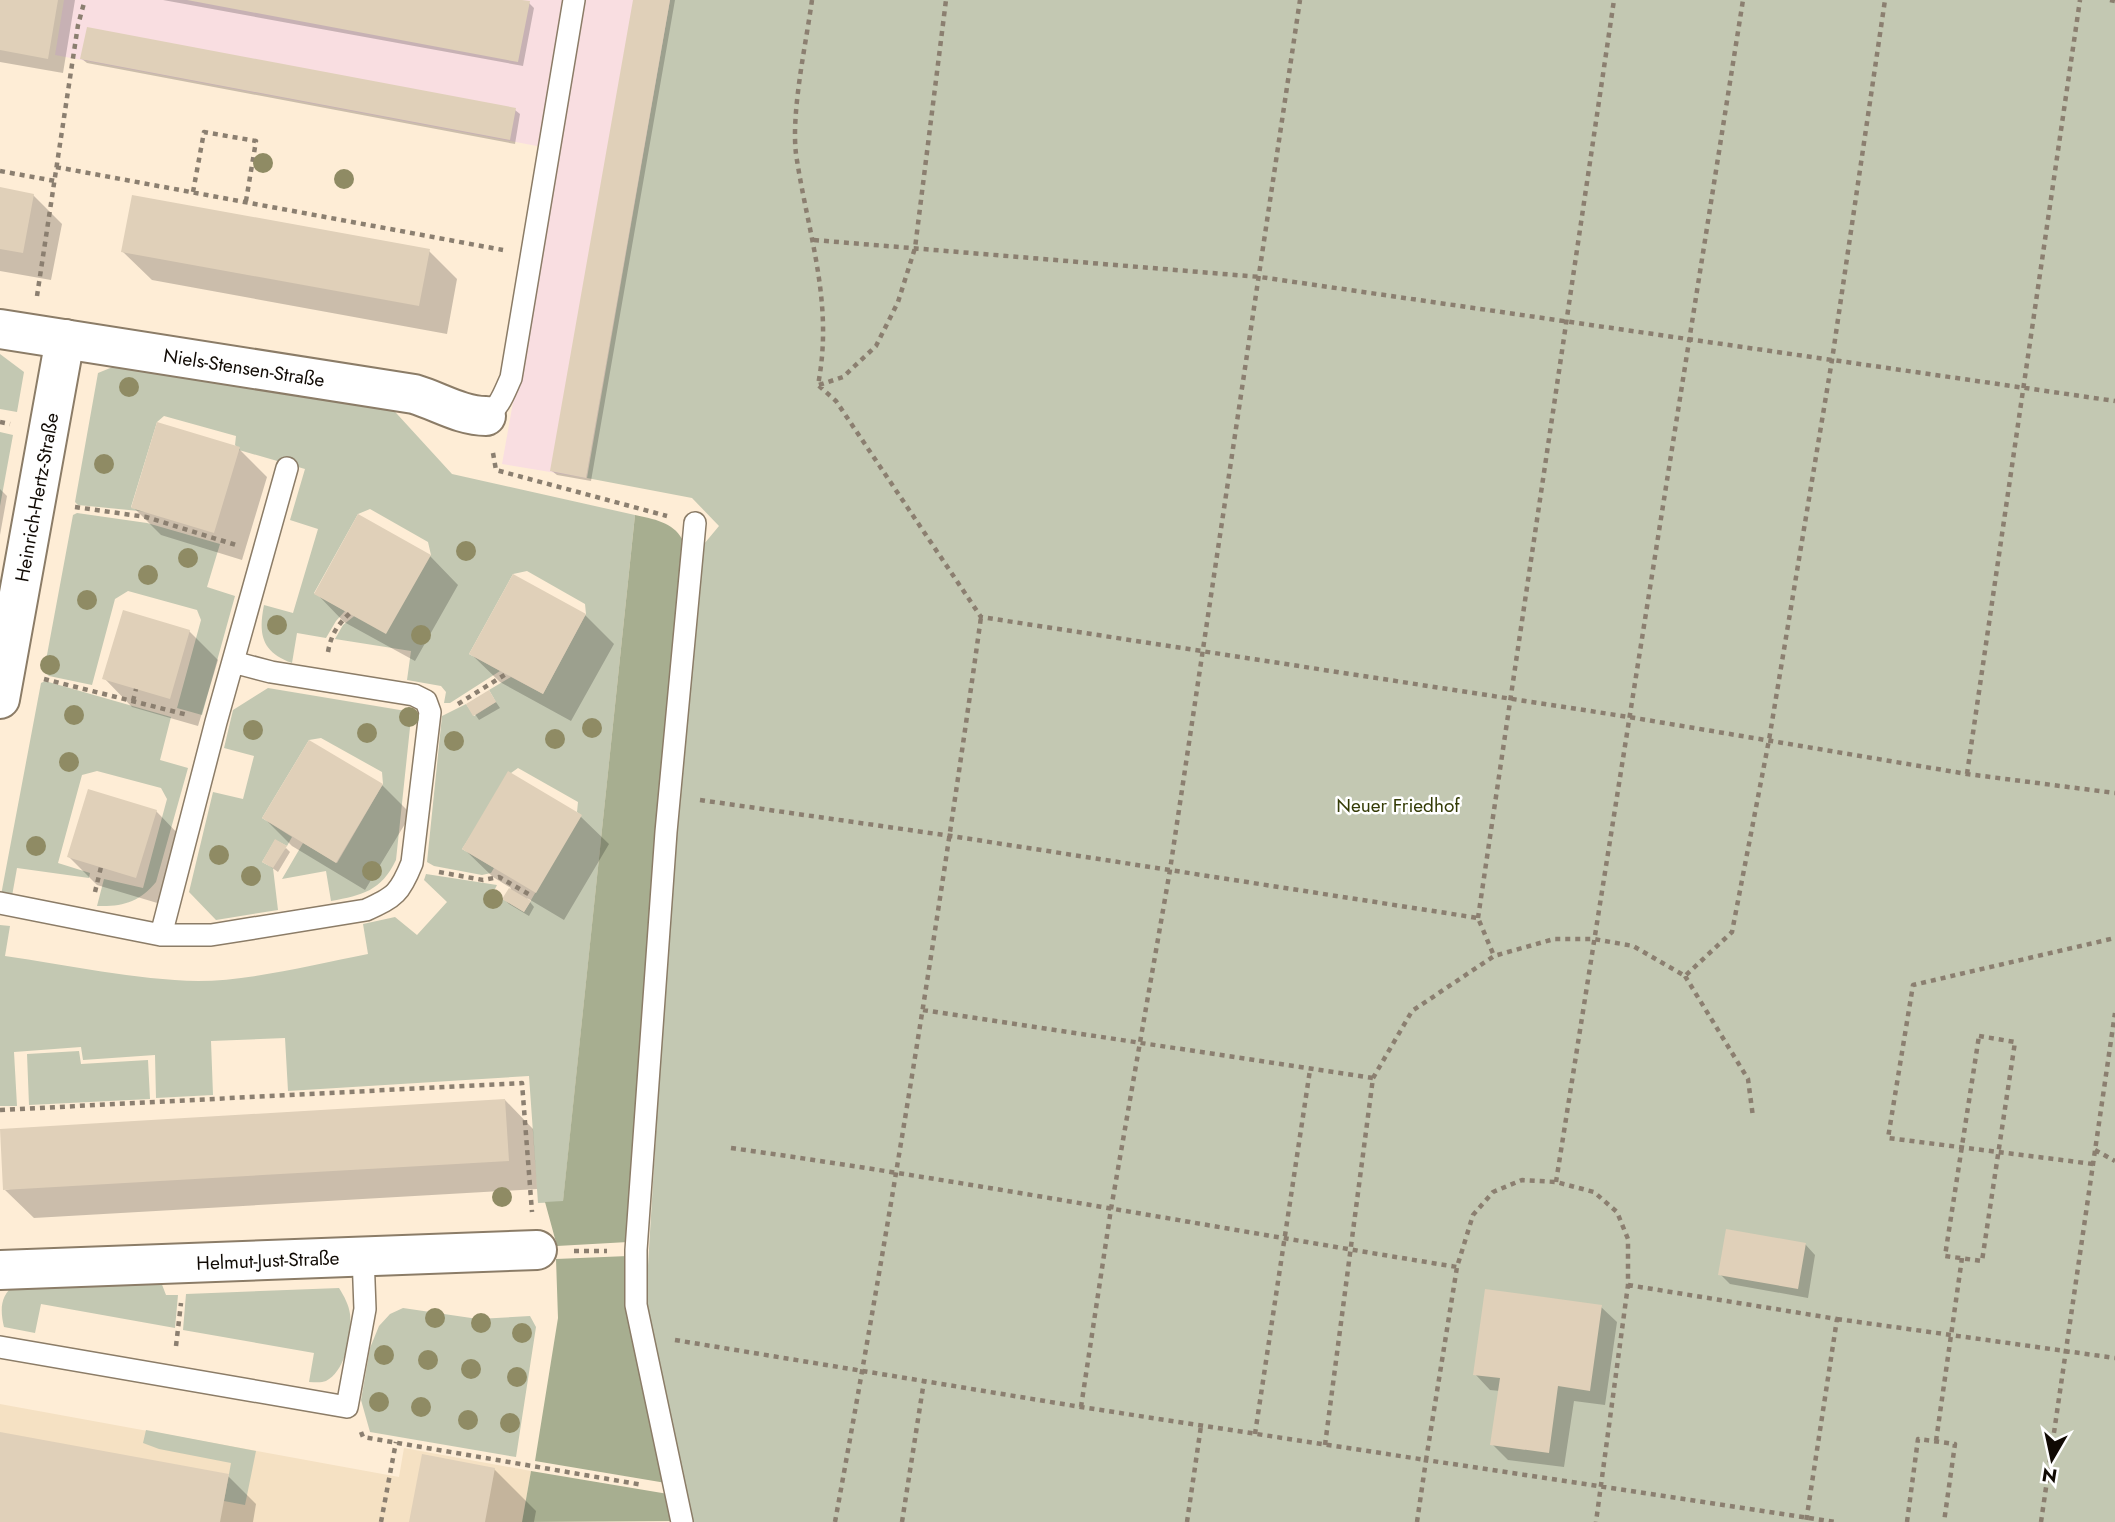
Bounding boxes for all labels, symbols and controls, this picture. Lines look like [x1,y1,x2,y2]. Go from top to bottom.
street label: Niels-Stensen-Straße [161,342,327,394]
street label: Heinrich-Hertz-Straße [8,410,65,584]
park label: Neuer Friedhof [1336,792,1460,819]
street label: Helmut-Just-Straße [196,1244,340,1277]
north arrow [2017,1424,2087,1494]
text: N [2040,1461,2059,1490]

